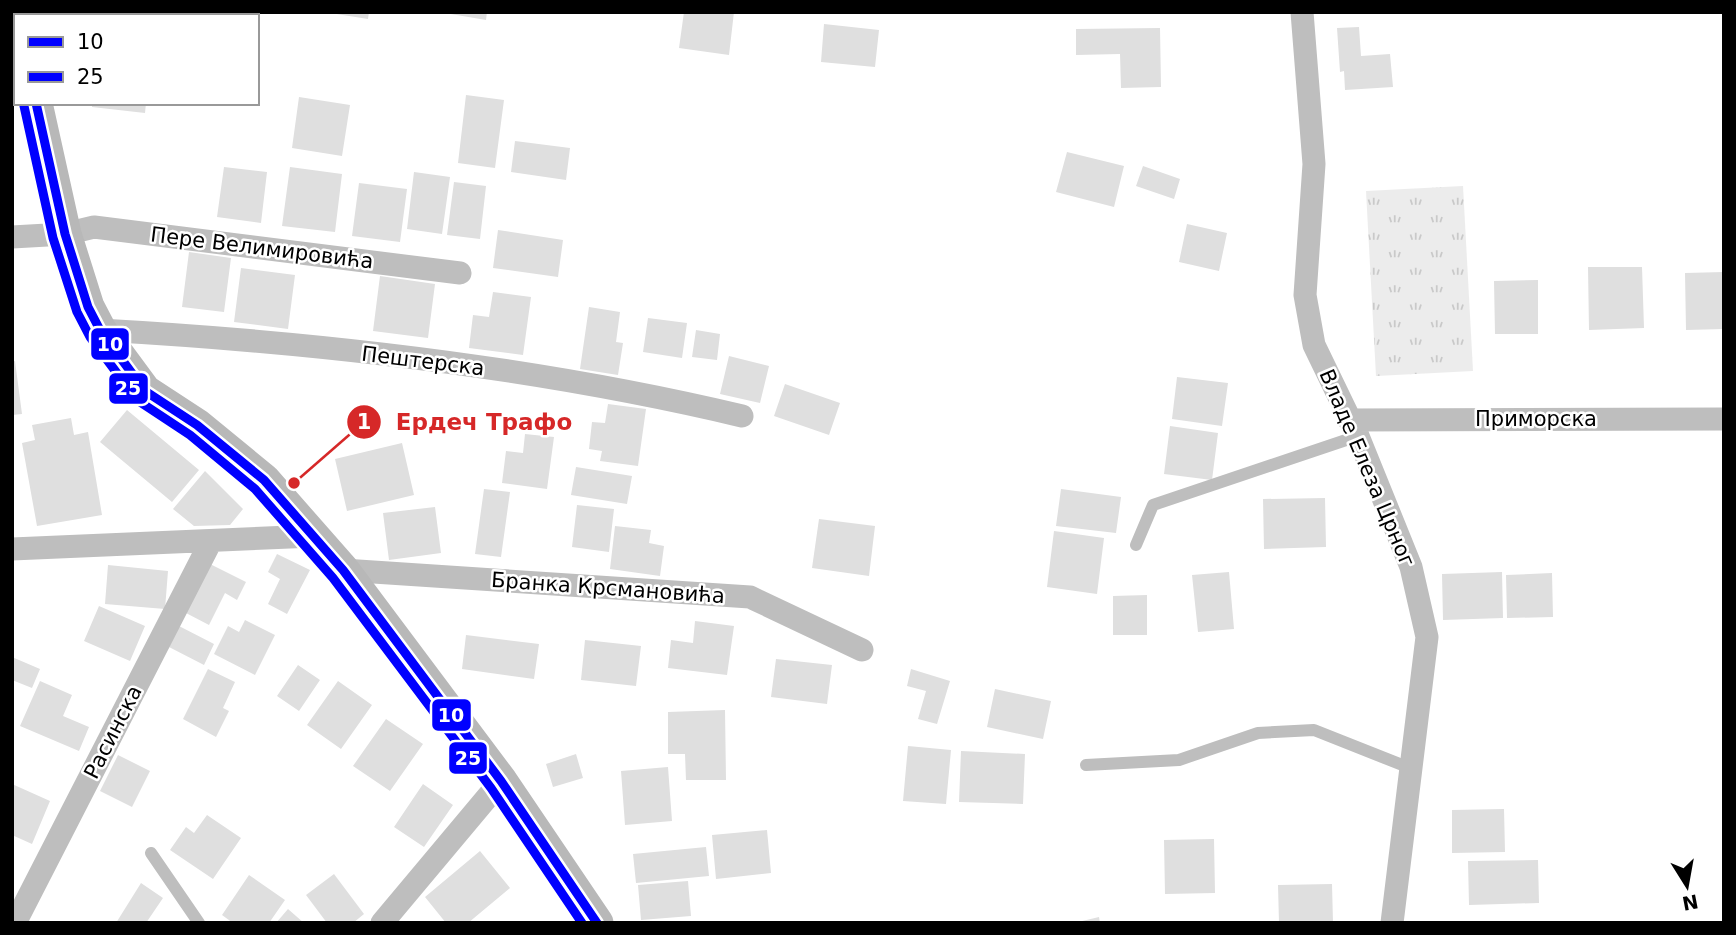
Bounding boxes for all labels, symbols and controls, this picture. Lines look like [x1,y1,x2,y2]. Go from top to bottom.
legend [14,14,259,105]
text: 10 [77,30,104,54]
text: 25 [77,65,104,89]
street label: Пере Велимировића [149,222,375,274]
line badge: 10 [90,327,130,361]
text: 10 [97,333,123,355]
street label: Пештерска [360,342,486,380]
street label: Владе Елеза Црног [1314,366,1420,570]
line badge: 25 [108,372,149,405]
text: 25 [115,377,141,399]
callout: Ердеч Трафо [347,400,586,444]
street label: Приморска [1475,407,1597,431]
text: Ердеч Трафо [396,409,572,435]
text: 1 [357,410,371,434]
street label: Бранка Крсмановића [490,568,726,608]
street label: Расинска [79,681,147,783]
line badge: 10 [431,698,472,732]
text: 10 [438,704,464,726]
line badge: 25 [448,741,488,775]
text: 25 [455,747,481,769]
north arrow [1652,851,1722,921]
text: N [1680,890,1700,915]

